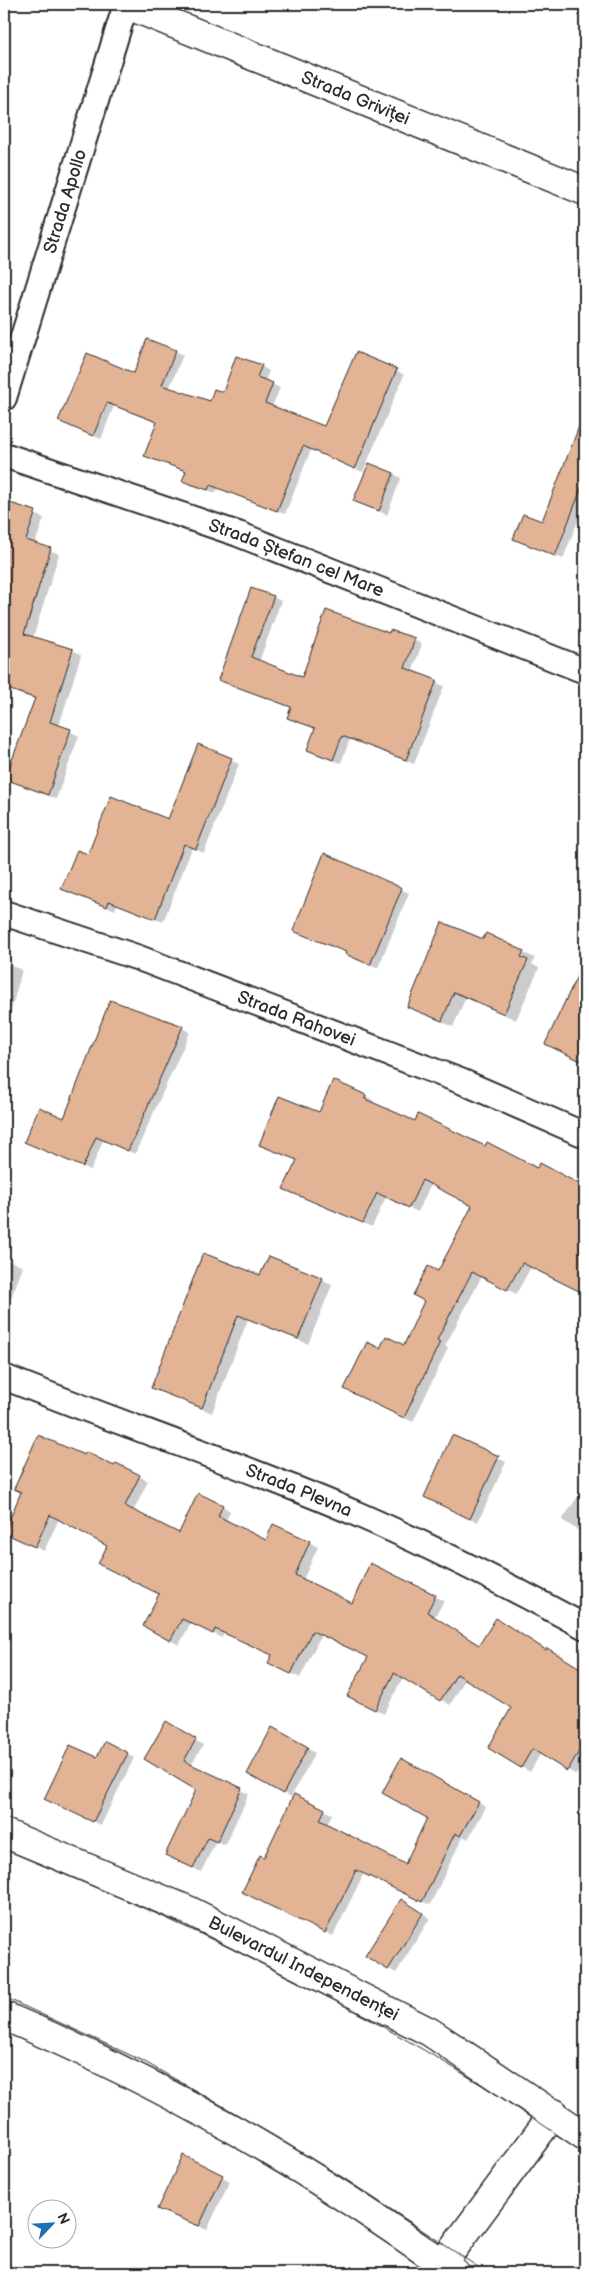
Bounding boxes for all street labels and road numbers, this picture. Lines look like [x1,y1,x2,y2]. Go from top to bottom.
street label: Strada Griviței [298,67,413,130]
street label: Strada Apollo [39,147,91,256]
street label: Strada Ștefan cel Mare [206,515,387,602]
street label: Strada Rahovei [234,987,358,1051]
street label: Strada Plevna [243,1460,355,1522]
street label: Bulevardul Independenței [205,1912,402,2026]

